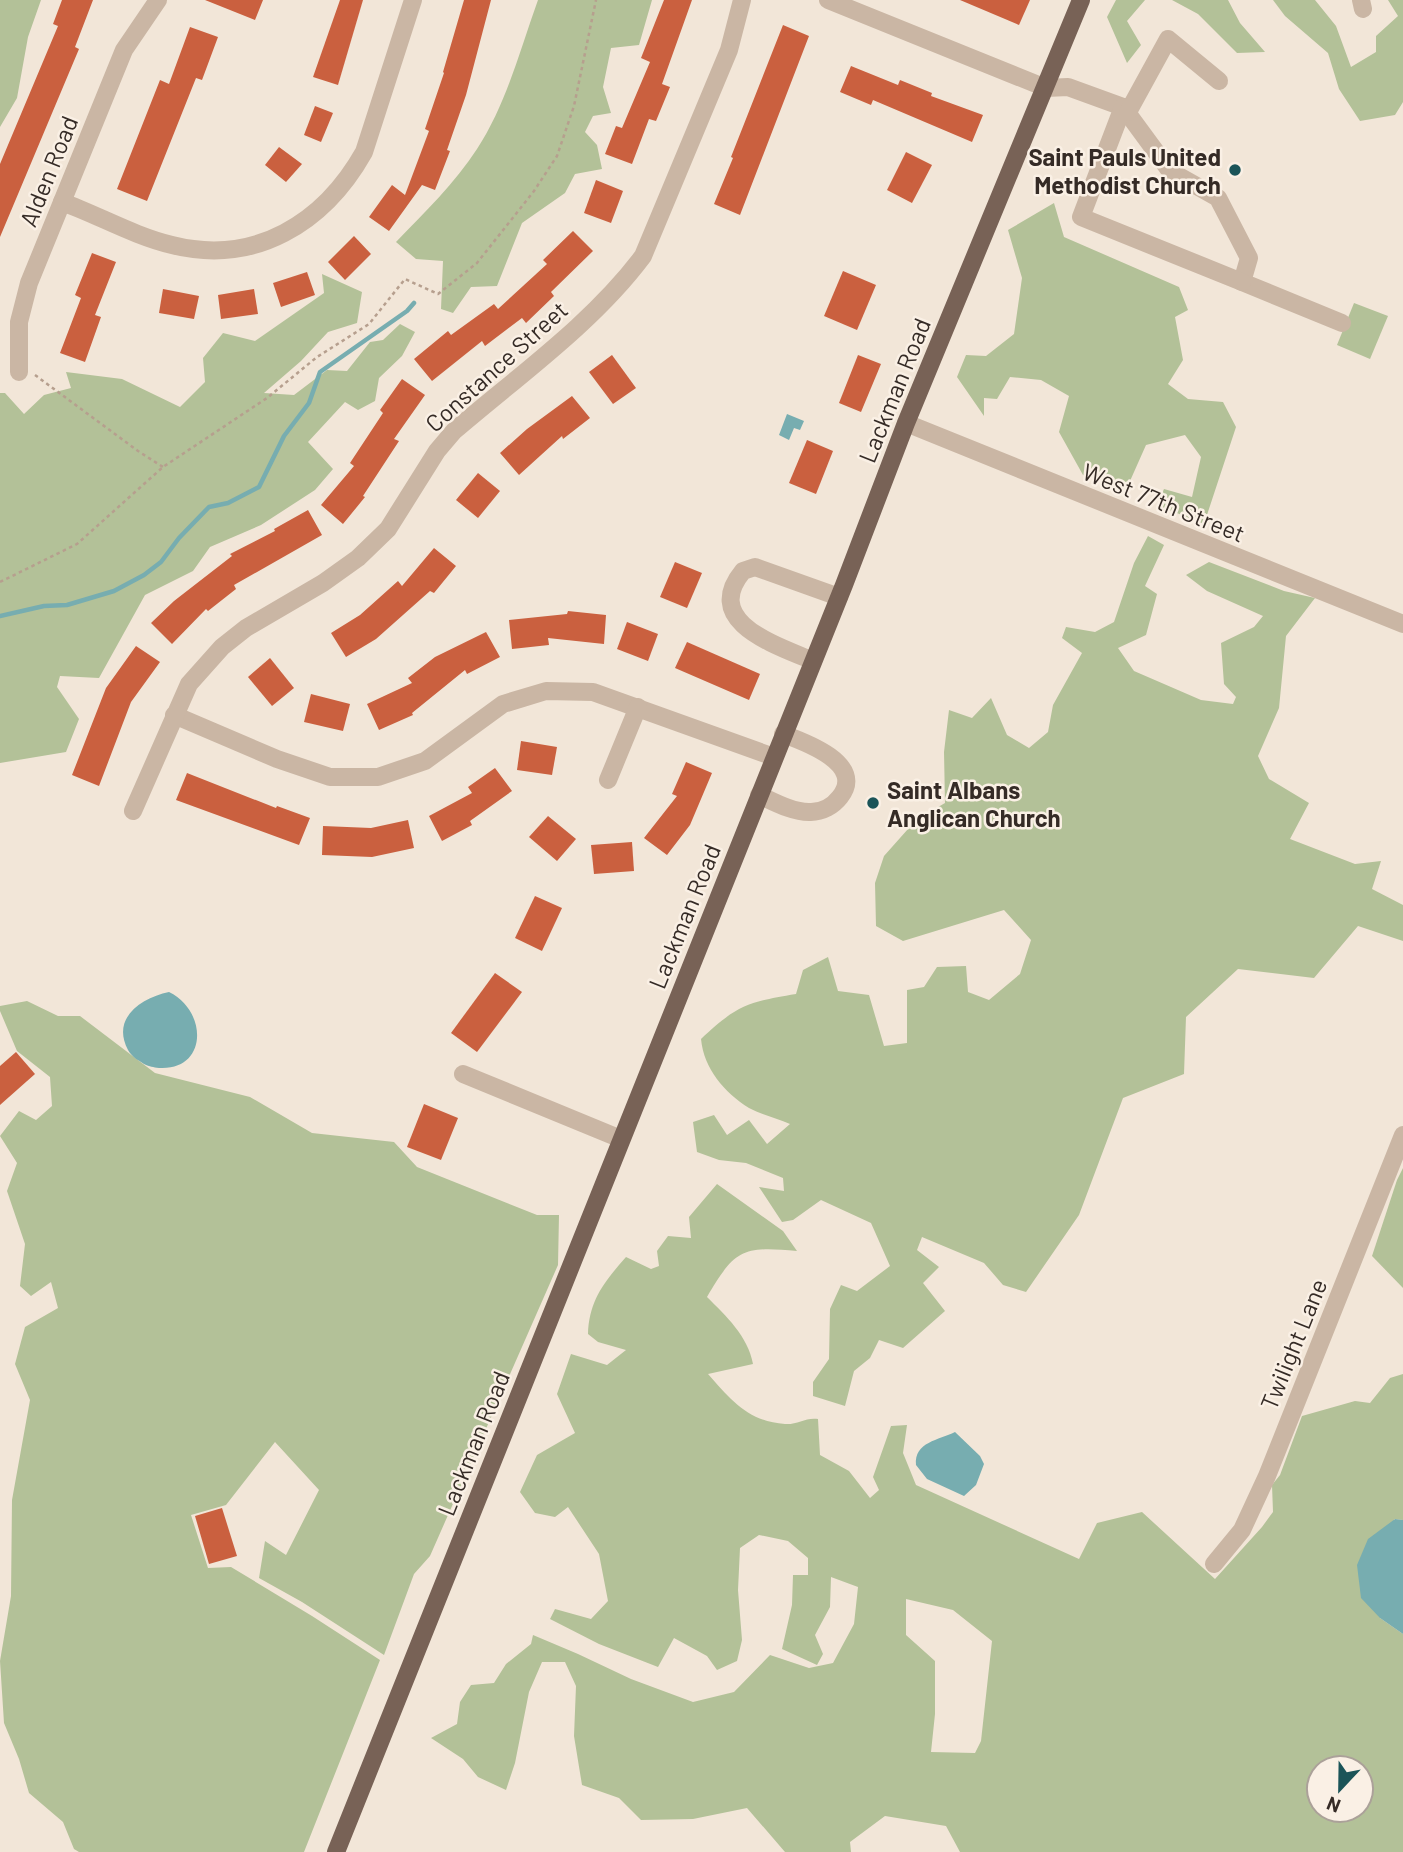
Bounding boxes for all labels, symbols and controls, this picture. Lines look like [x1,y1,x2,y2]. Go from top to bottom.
street label: Alden Road [13,111,83,231]
place label: Saint Pauls United Methodist Church [1028,142,1221,199]
marker: Saint Pauls United Methodist Church [1227,162,1243,178]
street label: Constance Street [419,295,573,437]
street label: Lackman Road [852,313,936,467]
street label: West 77th Street [1079,456,1249,548]
place label: Saint Albans Anglican Church [887,775,1061,832]
marker: Saint Albans Anglican Church [865,795,881,811]
street label: Lackman Road [642,839,726,993]
street label: Twilight Lane [1254,1274,1332,1414]
street label: Lackman Road [431,1366,515,1520]
north arrow [1305,1754,1375,1824]
text: N [1323,1792,1344,1818]

